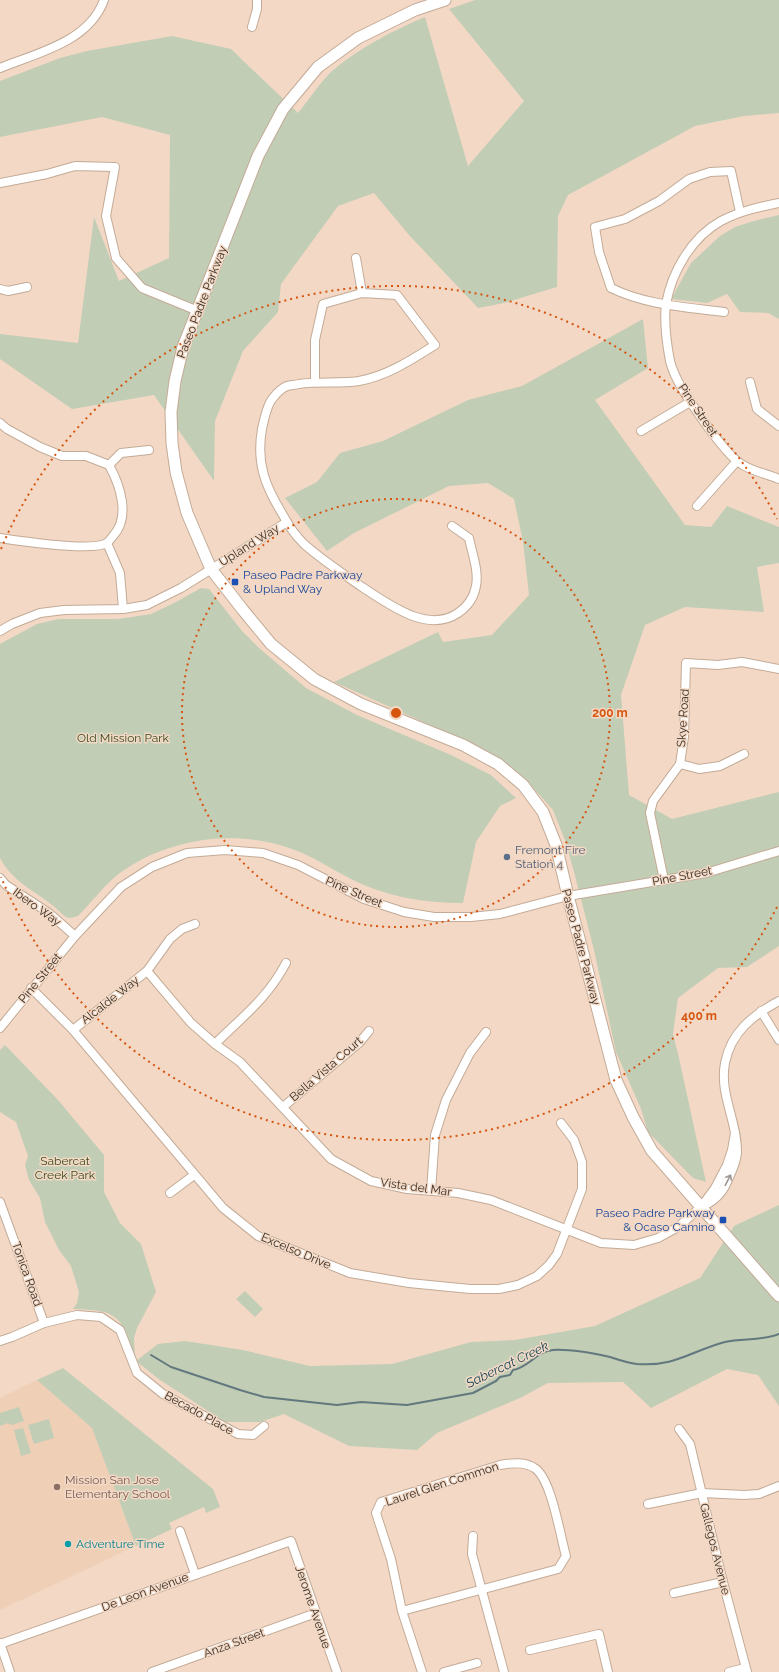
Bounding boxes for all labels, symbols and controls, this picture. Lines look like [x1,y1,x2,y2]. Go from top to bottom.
street label: Paseo Padre Parkway [174,243,230,360]
street label: Pine Street [675,381,721,439]
street label: Upland Way [216,521,282,569]
place label: Paseo Padre Parkway & Upland Way [243,568,363,596]
marker: Paseo Padre Parkway & Upland Way [230,577,240,587]
street label: Skye Road [674,688,692,748]
centre of rings [389,706,403,720]
text: 200 m [592,706,628,720]
park label: Old Mission Park [77,731,170,745]
place label: Fremont Fire Station 4 [515,843,586,871]
marker: Fremont Fire Station 4 [502,852,512,862]
street label: Pine Street [651,863,713,889]
street label: Pine Street [323,874,385,910]
street label: Ibero Way [10,885,64,929]
street label: Paseo Padre Parkway [559,887,603,1007]
street label: Pine Street [16,950,64,1006]
street label: Alcalde Way [78,973,142,1027]
text: 400 m [681,1009,717,1023]
street label: Bella Vista Court [287,1034,365,1104]
park label: Sabercat Creek Park [35,1154,96,1182]
street label: Vista del Mar [379,1175,453,1199]
one-way arrow [725,1175,732,1187]
place label: Paseo Padre Parkway & Ocaso Camino [596,1206,715,1234]
marker: Paseo Padre Parkway & Ocaso Camino [718,1215,728,1225]
street label: Excelso Drive [259,1230,333,1272]
street label: Tonica Road [9,1240,45,1308]
water label: Sabercat Creek [463,1338,551,1391]
street label: Becado Place [162,1388,236,1438]
street label: Laurel Glen Common [384,1459,500,1509]
place label: Mission San Jose Elementary School [65,1473,171,1501]
marker: Mission San Jose Elementary School [52,1482,62,1492]
street label: Gallegos Avenue [697,1502,733,1596]
place label: Adventure Time [76,1537,164,1551]
marker: Adventure Time [63,1539,73,1549]
street label: Jerome Avenue [292,1564,334,1650]
street label: De Leon Avenue [100,1570,190,1614]
street label: Anza Street [202,1625,266,1661]

